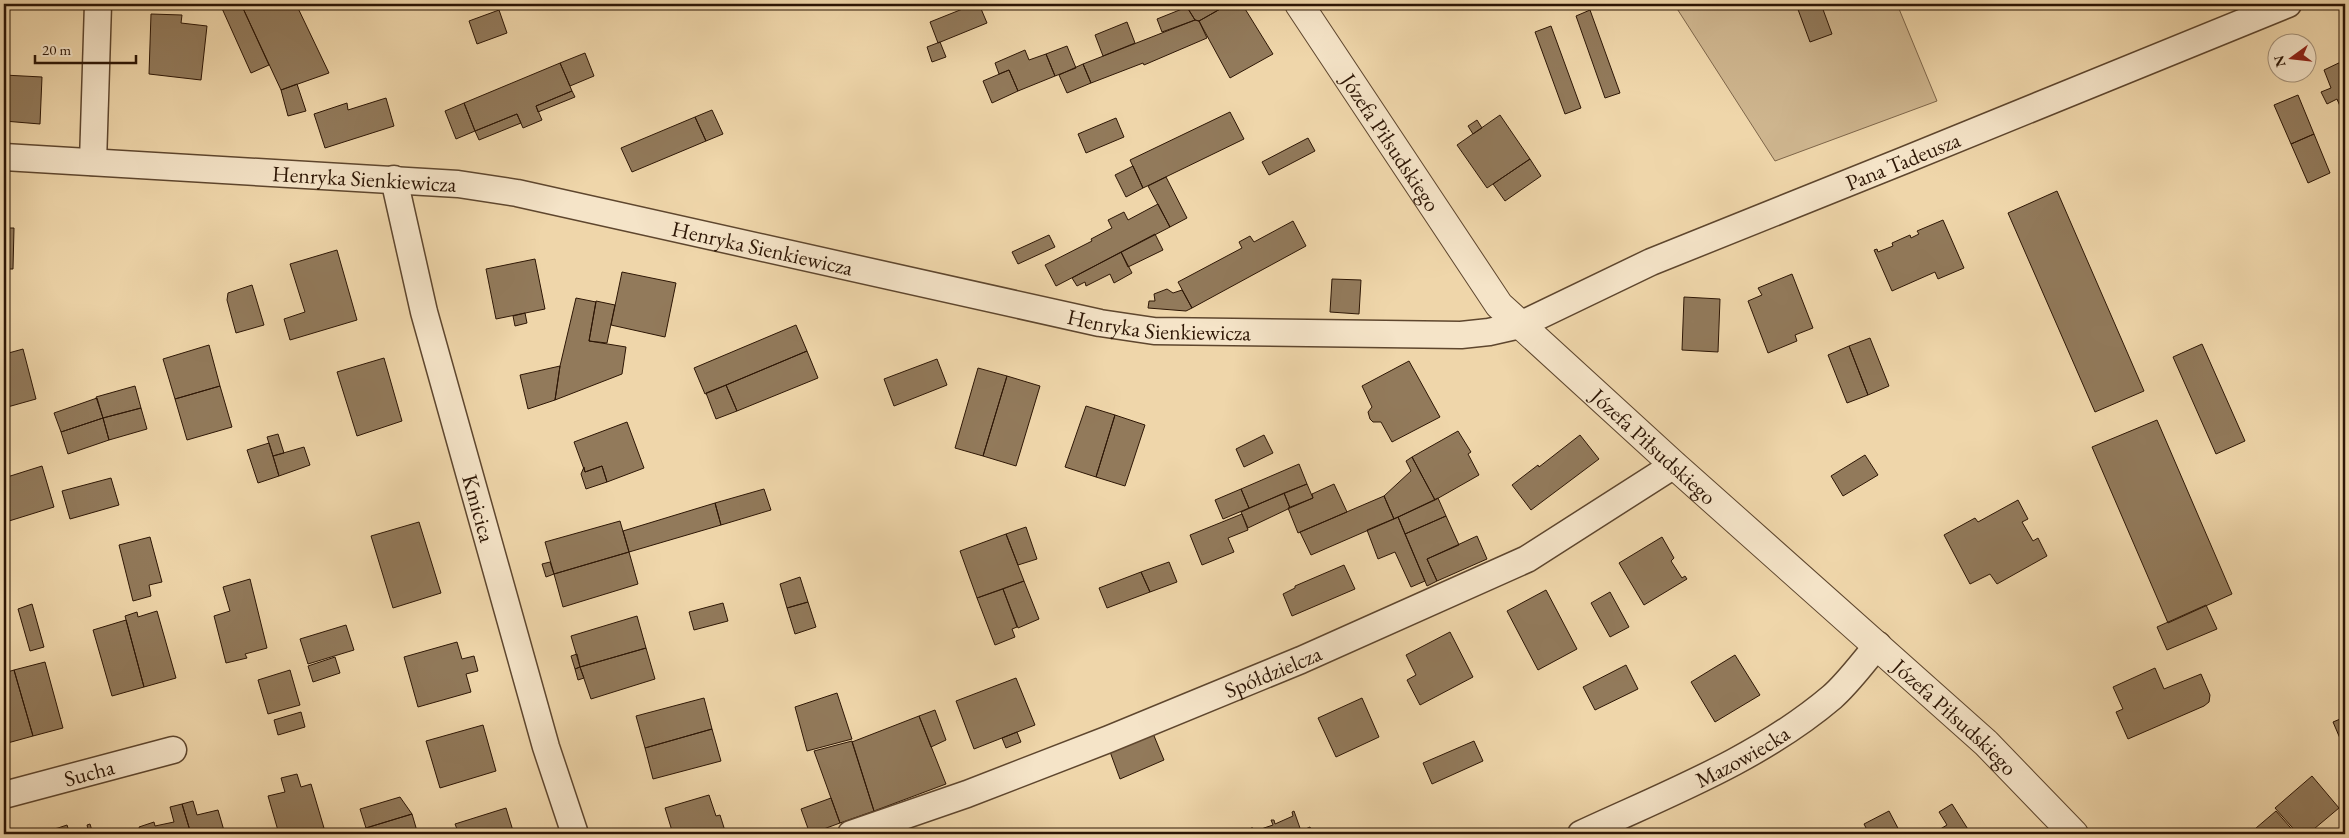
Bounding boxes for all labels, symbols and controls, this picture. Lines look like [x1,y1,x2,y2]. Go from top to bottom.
scale bar [35,32,136,64]
north arrow [2266,32,2316,82]
text: 20 m [42,40,71,59]
text: N [2269,53,2290,69]
street label: Józefa Piłsudskiego [1333,66,1447,217]
street label: Pana Tadeusza [1841,125,1965,197]
street label: Henryka Sienkiewicza [271,159,458,199]
street label: Henryka Sienkiewicza [669,214,856,283]
street label: Henryka Sienkiewicza [1064,302,1251,347]
street label: Józefa Piłsudskiego [1583,381,1723,511]
street label: Kmicica [455,471,502,546]
street label: Spółdzielcza [1220,639,1326,705]
street label: Józefa Piłsudskiego [1885,651,2024,782]
street label: Mazowiecka [1690,719,1795,794]
street label: Sucha [61,752,118,793]

